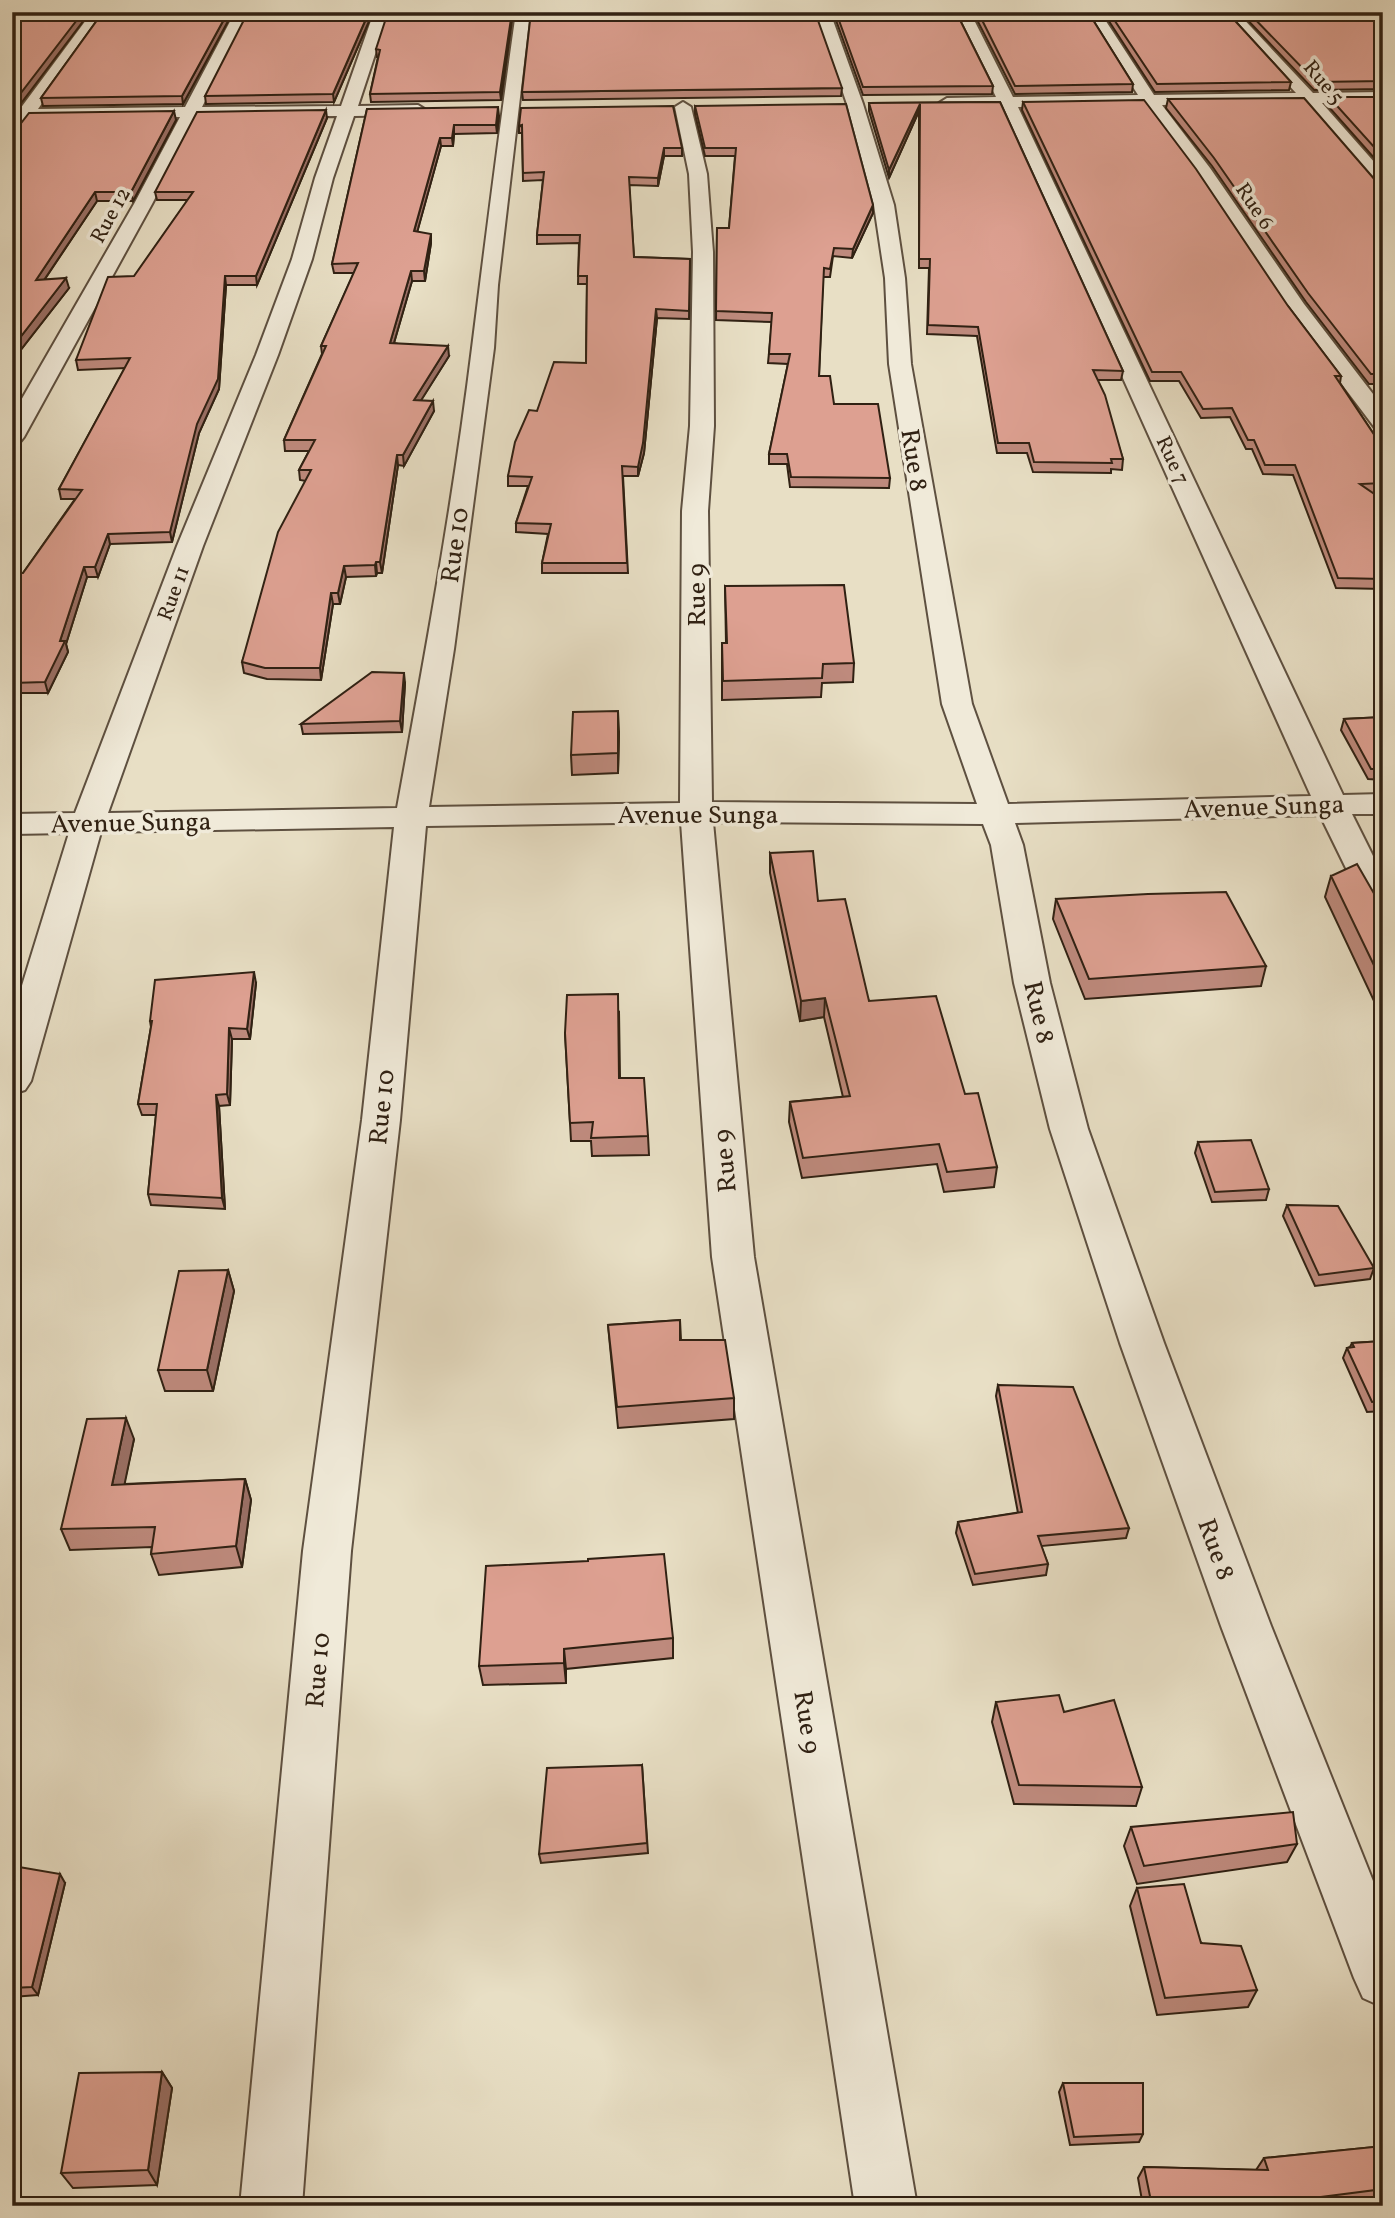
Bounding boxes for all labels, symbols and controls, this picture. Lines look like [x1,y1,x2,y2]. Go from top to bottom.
street label: Rue 5 [1296,54,1350,112]
street label: Rue 6 [1227,178,1280,236]
street label: Rue 12 [84,183,138,249]
street label: Rue 8 [890,426,936,494]
street label: Rue 7 [1148,432,1195,490]
street label: Rue 10 [433,505,479,585]
street label: Rue 11 [151,562,198,625]
street label: Rue 9 [680,563,716,627]
street label: Avenue Sunga [1183,787,1345,829]
street label: Avenue Sunga [617,798,779,834]
street label: Avenue Sunga [50,805,212,843]
street label: Rue 8 [1013,978,1063,1047]
street label: Rue 10 [361,1068,405,1147]
street label: Rue 9 [705,1128,747,1194]
street label: Rue 8 [1187,1514,1243,1586]
street label: Rue 10 [298,1631,340,1709]
street label: Rue 9 [783,1688,829,1756]

